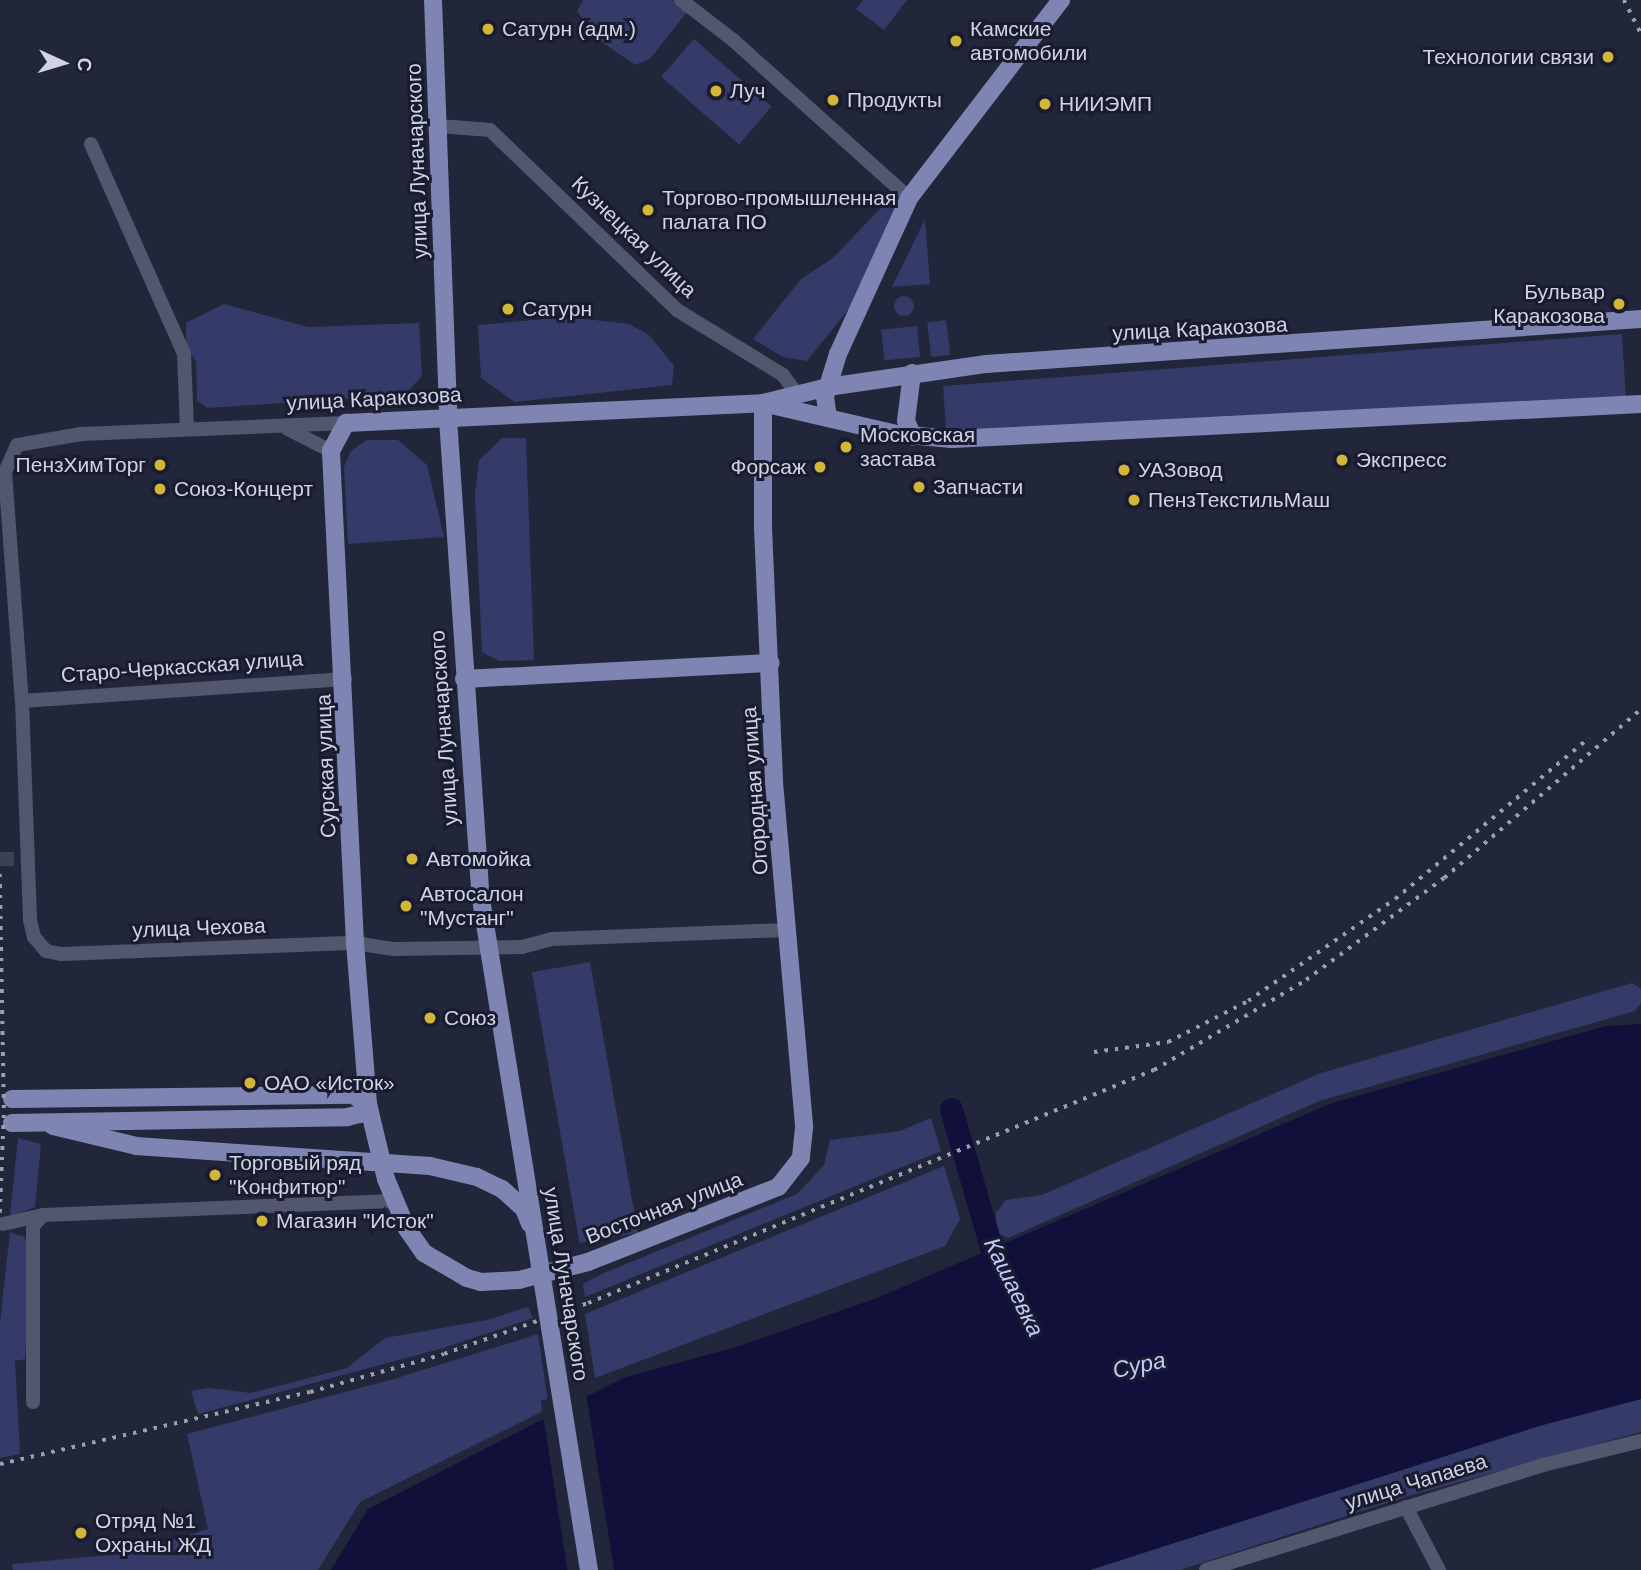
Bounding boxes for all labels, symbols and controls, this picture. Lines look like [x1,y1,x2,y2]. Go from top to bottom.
place label: Сатурн (адм.) [502,16,636,42]
place label: Камские автомобили [970,16,1087,66]
marker: Сатурн (адм.) [480,21,496,37]
north arrow [28,28,98,98]
marker: Камские автомобили [948,33,964,49]
place label: Технологии связи [1423,44,1594,70]
marker: Технологии связи [1600,49,1616,65]
text: С [73,57,95,72]
street label: улица Луначарского [401,63,433,259]
place label: Луч [730,78,765,104]
marker: Луч [708,83,724,99]
place label: Продукты [847,87,942,113]
place label: НИИЭМП [1059,91,1152,117]
marker: Продукты [825,92,841,108]
marker: НИИЭМП [1037,96,1053,112]
street label: Кузнецкая улица [566,171,702,303]
place label: Торгово-промышленная палата ПО [662,185,896,235]
marker: Торгово-промышленная палата ПО [640,202,656,218]
place label: Бульвар Каракозова [1493,279,1605,329]
place label: Сатурн [522,296,592,322]
marker: Бульвар Каракозова [1611,296,1627,312]
marker: Сатурн [500,301,516,317]
street label: улица Каракозова [1112,312,1288,346]
street label: улица Каракозова [286,382,462,416]
place label: Московская застава [860,422,975,472]
marker: Московская застава [838,439,854,455]
place label: Экспресс [1356,447,1447,473]
place label: ПензХимТорг [16,452,146,478]
marker: Экспресс [1334,452,1350,468]
place label: Форсаж [730,454,806,480]
marker: ПензХимТорг [152,457,168,473]
place label: УАЗовод [1138,457,1222,483]
marker: Форсаж [812,459,828,475]
marker: УАЗовод [1116,462,1132,478]
place label: Запчасти [933,474,1023,500]
place label: Союз-Концерт [174,476,313,502]
marker: Запчасти [911,479,927,495]
marker: Союз-Концерт [152,481,168,497]
place label: ПензТекстильМаш [1148,487,1330,513]
marker: ПензТекстильМаш [1126,492,1142,508]
street label: улица Луначарского [425,630,463,826]
street label: Старо-Черкасская улица [60,646,304,688]
street label: Сурская улица [311,694,341,838]
street label: Огородная улица [737,706,773,876]
place label: Автомойка [426,846,531,872]
marker: Автомойка [404,851,420,867]
place label: Автосалон "Мустанг" [420,881,524,931]
marker: Автосалон "Мустанг" [398,898,414,914]
street label: улица Чехова [132,913,266,943]
place label: Союз [444,1005,496,1031]
marker: Союз [422,1010,438,1026]
place label: ОАО «Исток» [264,1070,395,1096]
marker: ОАО «Исток» [242,1075,258,1091]
place label: Торговый ряд "Конфитюр" [229,1150,361,1200]
marker: Торговый ряд "Конфитюр" [207,1167,223,1183]
street label: Восточная улица [582,1167,746,1249]
street label: улица Луначарского [538,1185,594,1383]
place label: Магазин "Исток" [276,1208,434,1234]
marker: Магазин "Исток" [254,1213,270,1229]
water label: Кашаевка [978,1233,1050,1341]
water label: Сура [1110,1346,1168,1384]
street label: улица Чапаева [1342,1449,1490,1515]
place label: Отряд №1 Охраны ЖД [95,1508,211,1558]
marker: Отряд №1 Охраны ЖД [73,1525,89,1541]

